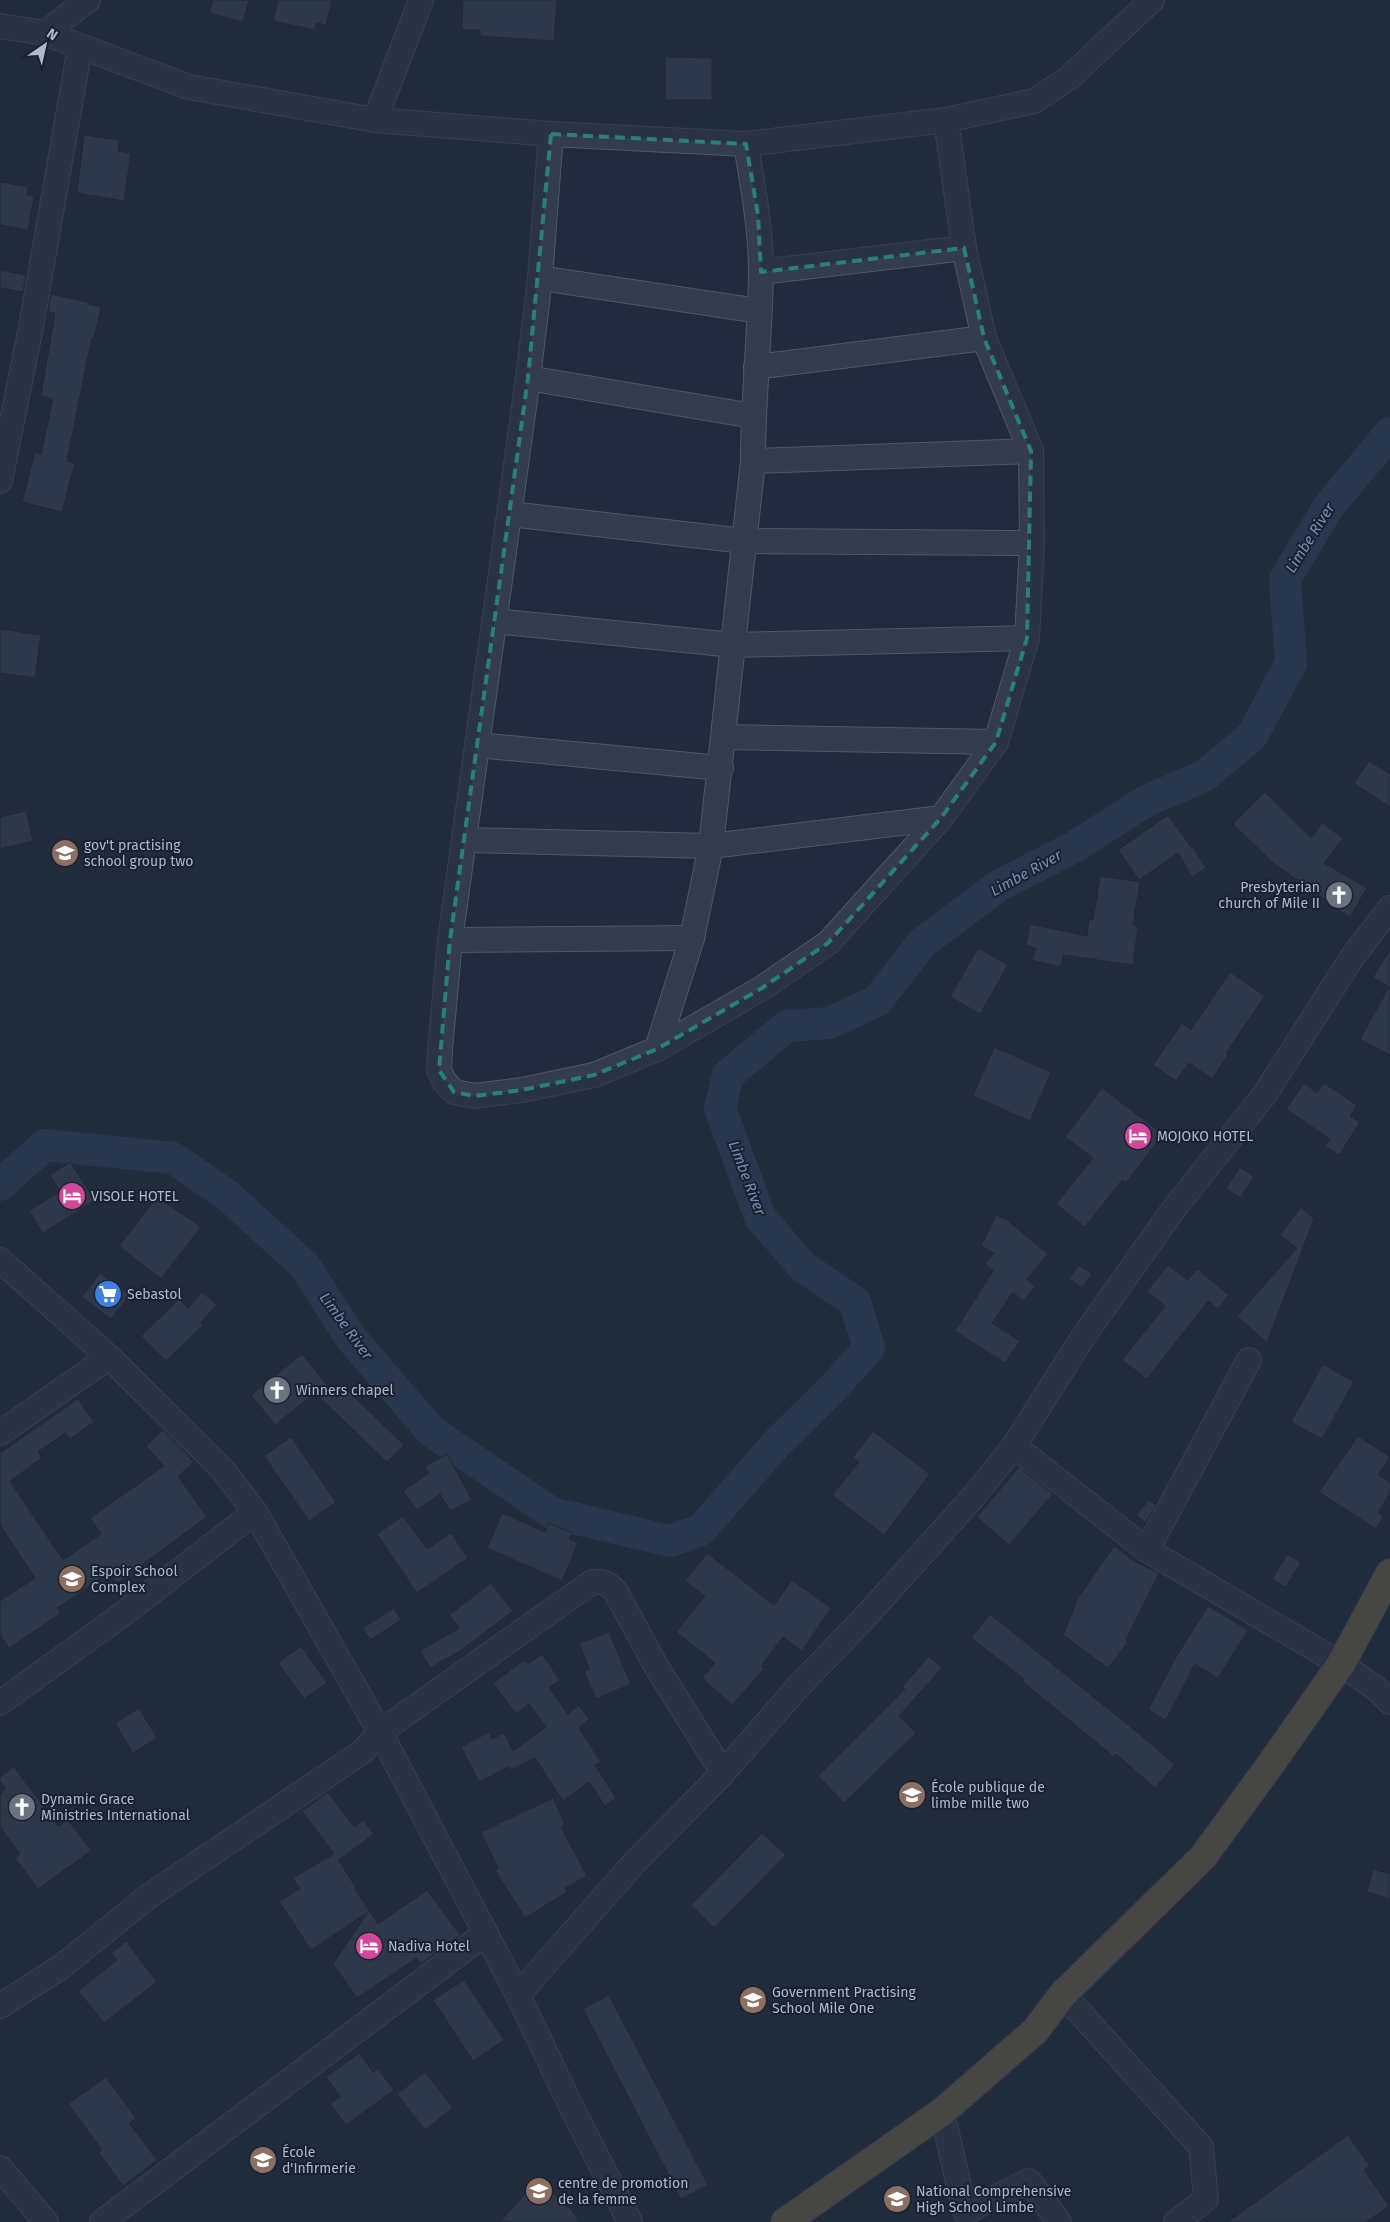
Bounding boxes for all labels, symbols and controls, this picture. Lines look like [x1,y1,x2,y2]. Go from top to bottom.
north arrow [20,20,70,70]
text: N [43,25,61,44]
water label: Limbe River [1282,499,1339,576]
place label: gov't practising school group two [84,837,193,870]
school or university icon: gov't practising school group two [50,838,80,868]
water label: Limbe River [987,845,1066,900]
place label: Presbyterian church of Mile II [1218,879,1320,912]
church icon: Presbyterian church of Mile II [1324,880,1354,910]
hotel icon: MOJOKO HOTEL [1123,1121,1153,1151]
place label: MOJOKO HOTEL [1157,1128,1253,1145]
water label: Limbe River [725,1138,770,1219]
hotel icon: VISOLE HOTEL [57,1181,87,1211]
place label: VISOLE HOTEL [91,1188,179,1205]
supermarket icon: Sebastol [93,1279,123,1309]
place label: Sebastol [127,1286,182,1303]
water label: Limbe River [316,1289,377,1364]
church icon: Winners chapel [262,1375,292,1405]
place label: Winners chapel [296,1382,394,1399]
place label: Espoir School Complex [91,1563,178,1596]
school or university icon: Espoir School Complex [57,1564,87,1594]
place label: École publique de limbe mille two [931,1778,1045,1812]
school or university icon: École publique de limbe mille two [897,1780,927,1810]
place label: Dynamic Grace Ministries International [41,1791,190,1824]
church icon: Dynamic Grace Ministries International [7,1792,37,1822]
hotel icon: Nadiva Hotel [354,1931,384,1961]
place label: Nadiva Hotel [388,1938,470,1955]
place label: Government Practising School Mile One [772,1984,916,2017]
school or university icon: Government Practising School Mile One [738,1985,768,2015]
place label: École d'Infirmerie [282,2143,356,2177]
school or university icon: École d'Infirmerie [248,2145,278,2175]
place label: centre de promotion de la femme [558,2175,688,2208]
school or university icon: centre de promotion de la femme [524,2176,554,2206]
place label: National Comprehensive High School Limbe [916,2183,1072,2216]
school or university icon: National Comprehensive High School Limbe [882,2184,912,2214]

